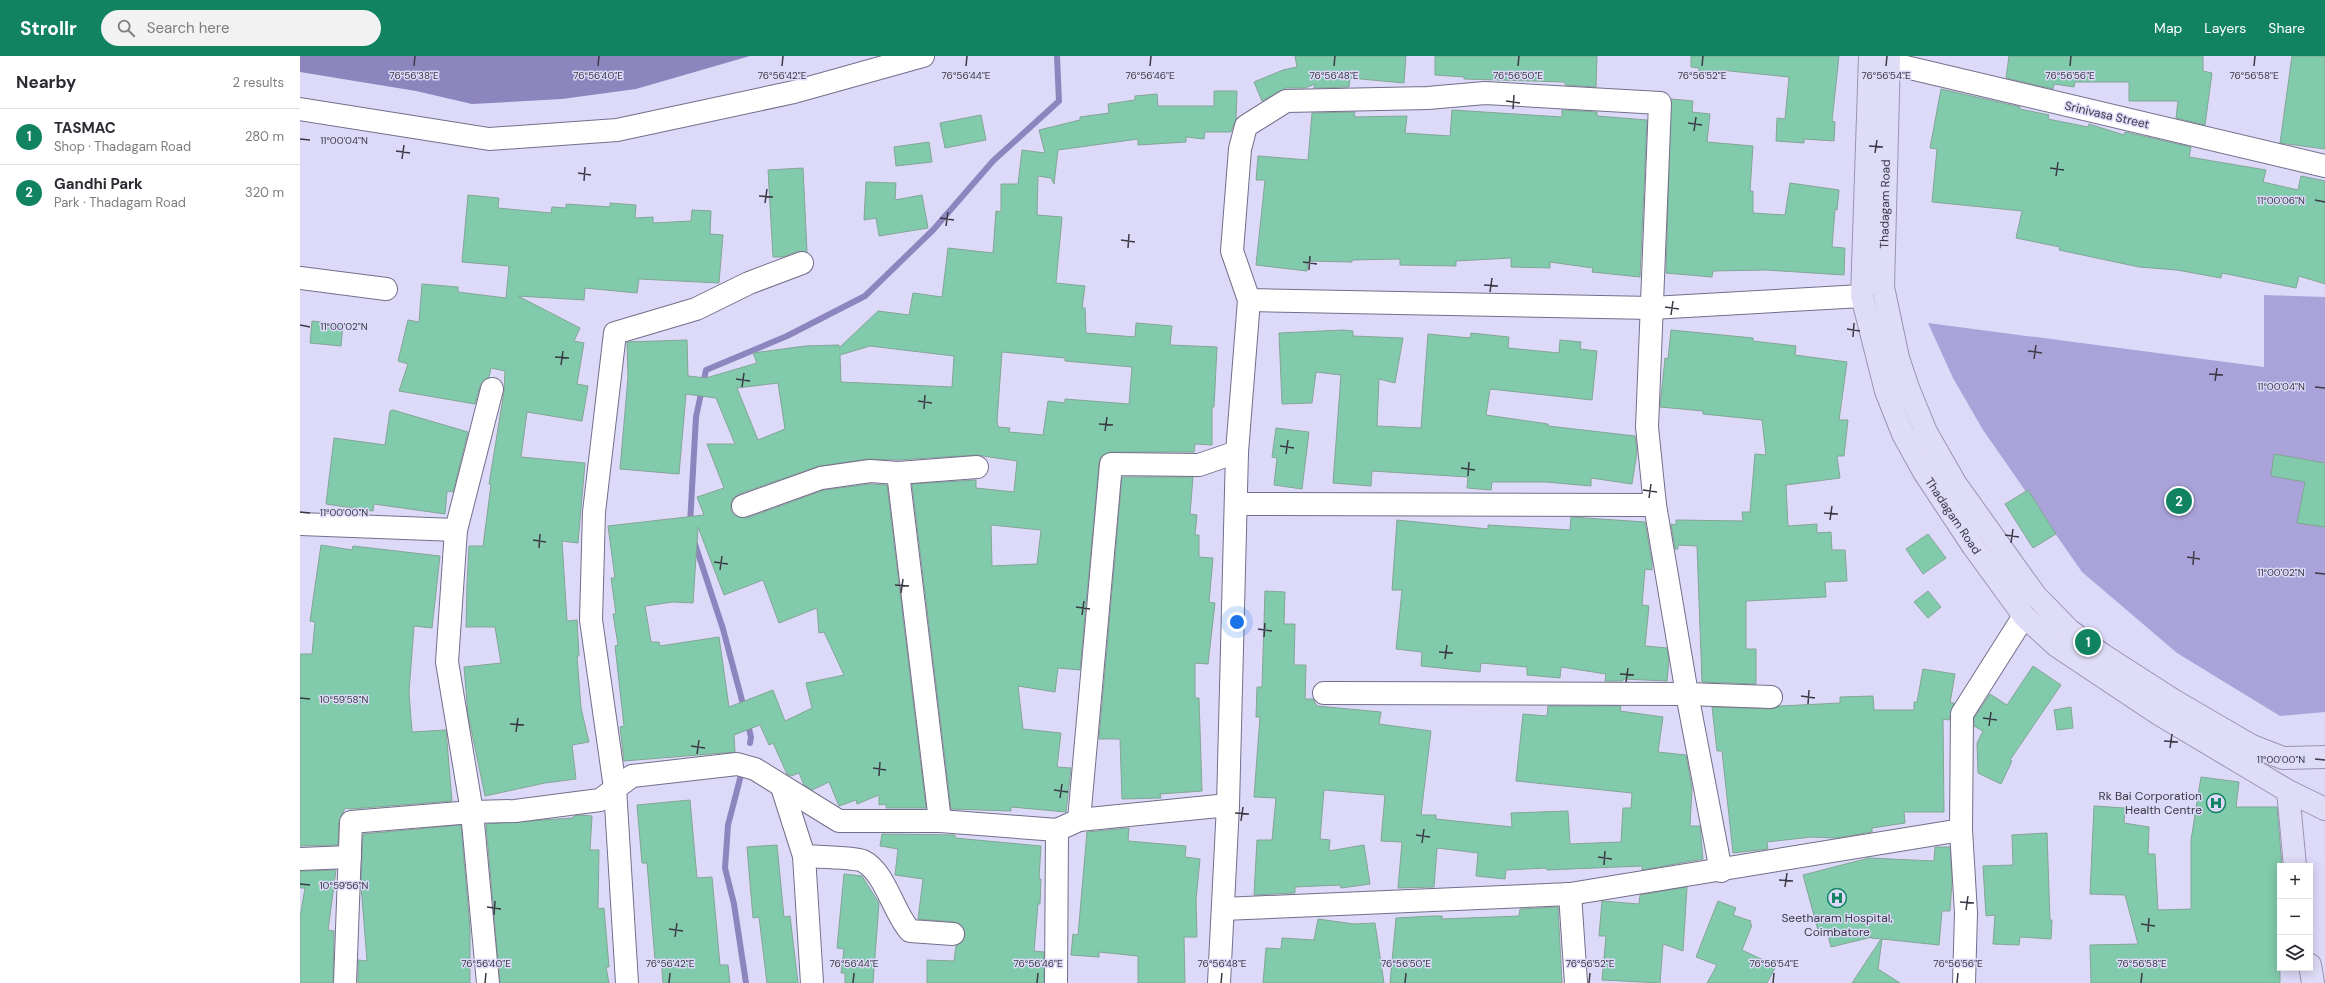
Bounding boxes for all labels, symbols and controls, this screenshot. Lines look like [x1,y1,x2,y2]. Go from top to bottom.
search box [101,10,381,46]
text: Strollr [20,16,77,41]
icon: search [115,17,137,39]
text: Search here [147,18,230,38]
text: Map [2154,19,2182,37]
text: Layers [2204,19,2246,37]
text: Share [2268,19,2305,37]
text: 76°56'38"E [389,69,439,82]
text: 76°56'40"E [573,69,623,82]
text: 76°56'42"E [758,69,807,82]
text: 76°56'44"E [942,69,991,82]
text: 76°56'46"E [1125,69,1175,82]
text: 76°56'48"E [1310,69,1359,82]
text: 76°56'50"E [1493,69,1543,82]
text: 76°56'52"E [1678,69,1727,82]
text: 76°56'54"E [1861,69,1911,82]
text: 76°56'56"E [2045,69,2095,82]
text: 76°56'58"E [2229,69,2279,82]
text: Nearby [16,71,76,93]
text: 2 results [233,74,284,91]
street label: Srinivasa Street [2063,97,2151,133]
text: TASMAC [54,118,116,138]
text: 1 [27,128,31,145]
text: 280 m [245,128,284,145]
text: 11°00'04"N [320,134,368,147]
text: Shop · Thadagam Road [54,138,191,155]
street label: Thadagam Road [1876,159,1894,249]
text: Gandhi Park [54,174,143,194]
text: 2 [25,184,33,201]
text: 320 m [245,184,284,201]
text: Park · Thadagam Road [54,194,186,211]
text: 11°00'06"N [2257,194,2305,207]
text: 11°00'02"N [320,320,368,333]
text: 11°00'04"N [2257,380,2305,393]
street label: Thadagam Road [1921,475,1985,557]
pin: 2 [2166,486,2192,516]
text: 11°00'00"N [320,506,368,519]
text: 11°00'02"N [2257,566,2305,579]
your location [1227,612,1247,632]
pin: 1 [2075,627,2101,657]
text: 10°59'58"N [320,693,368,706]
text: 11°00'00"N [2257,753,2305,766]
place label: Rk Bai Corporation Health Centre [2099,788,2202,818]
hospital icon: Rk Bai Corporation Health Centre [2205,792,2227,814]
map controls [2277,863,2313,971]
button: + [2277,863,2313,899]
text: 10°59'56"N [320,879,369,892]
hospital icon: Seetharam Hospital, Coimbatore [1826,887,1848,909]
button: − [2277,899,2313,935]
place label: Seetharam Hospital, Coimbatore [1781,910,1893,940]
button: layers [2277,935,2313,971]
text: 76°56'40"E [461,957,511,970]
text: 76°56'42"E [646,957,695,970]
text: 76°56'44"E [830,957,879,970]
text: 76°56'46"E [1013,957,1063,970]
text: 76°56'48"E [1198,957,1247,970]
text: 76°56'50"E [1381,957,1431,970]
text: 76°56'52"E [1566,957,1615,970]
text: 76°56'54"E [1749,957,1799,970]
text: 76°56'56"E [1933,957,1983,970]
text: 76°56'58"E [2117,957,2167,970]

